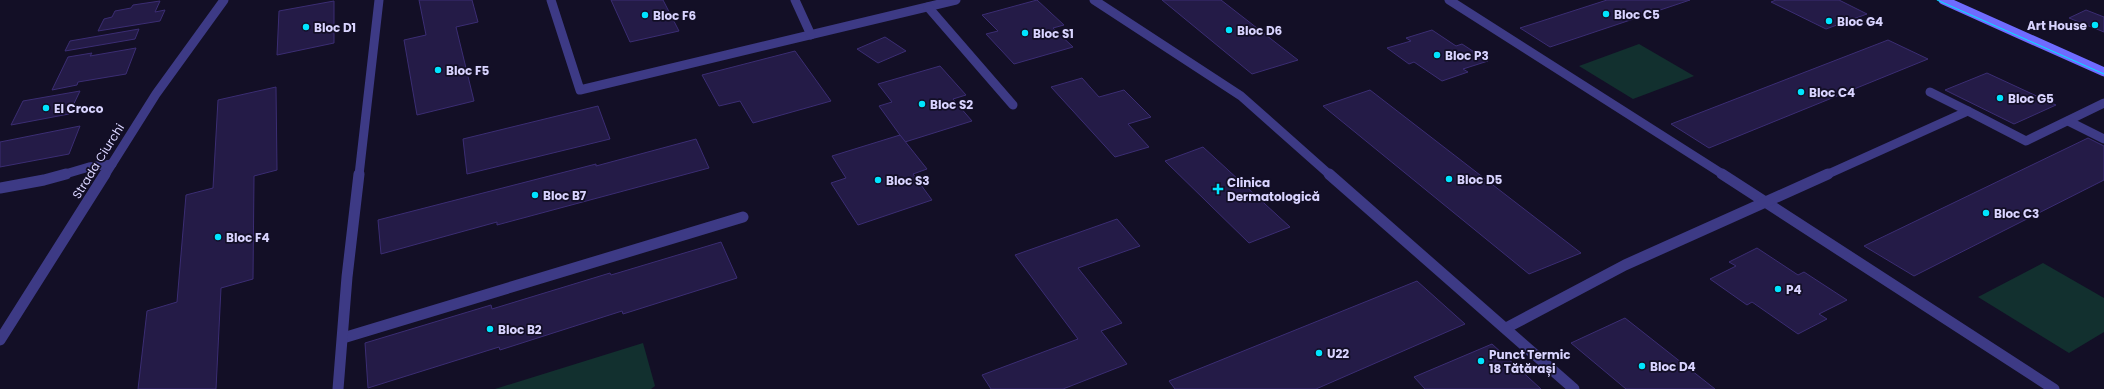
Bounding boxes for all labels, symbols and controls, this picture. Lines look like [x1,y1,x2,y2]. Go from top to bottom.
place label: Bloc C5 [1614,6,1660,23]
place label: Bloc F6 [653,7,696,24]
marker: Bloc C5 [1601,9,1611,19]
marker: Bloc F6 [640,10,650,20]
place label: Bloc G4 [1837,13,1883,30]
marker: Bloc G4 [1824,16,1834,26]
place label: Art House [2027,17,2088,34]
place label: Bloc D1 [314,19,356,36]
marker: Art House [2090,20,2100,30]
marker: Bloc D1 [301,22,311,32]
place label: Bloc D6 [1237,22,1283,39]
place label: Bloc S1 [1033,25,1074,42]
marker: Bloc D6 [1224,25,1234,35]
marker: Bloc S1 [1020,28,1030,38]
place label: Bloc P3 [1445,47,1489,64]
marker: Bloc P3 [1432,50,1442,60]
place label: Bloc F5 [446,62,489,79]
marker: Bloc F5 [433,65,443,75]
place label: Bloc C4 [1809,84,1855,101]
marker: Bloc C4 [1796,87,1806,97]
place label: Bloc G5 [2008,90,2054,107]
marker: Bloc G5 [1995,93,2005,103]
place label: Bloc S2 [930,96,973,113]
marker: Bloc S2 [917,99,927,109]
place label: El Croco [54,100,104,117]
marker: El Croco [41,103,51,113]
street label: Strada Ciurchi [68,120,128,202]
place label: Bloc D5 [1457,171,1503,188]
place label: Bloc S3 [886,172,930,189]
place label: Clinica Dermatologică [1227,174,1320,205]
marker: Bloc D5 [1444,174,1454,184]
marker: Bloc S3 [873,175,883,185]
marker: Clinica Dermatologică [1212,183,1224,195]
place label: Bloc B7 [543,187,587,204]
marker: Bloc B7 [530,190,540,200]
place label: Bloc C3 [1994,205,2039,222]
marker: Bloc C3 [1981,208,1991,218]
place label: Bloc F4 [226,229,270,246]
marker: Bloc F4 [213,232,223,242]
place label: P4 [1786,281,1802,298]
marker: P4 [1773,284,1783,294]
place label: Bloc B2 [498,321,542,338]
marker: Bloc B2 [485,324,495,334]
place label: U22 [1327,345,1349,362]
place label: Punct Termic 18 Tătărași [1489,346,1570,377]
marker: U22 [1314,348,1324,358]
marker: Punct Termic 18 Tătărași [1476,356,1486,366]
place label: Bloc D4 [1650,358,1696,375]
marker: Bloc D4 [1637,361,1647,371]

